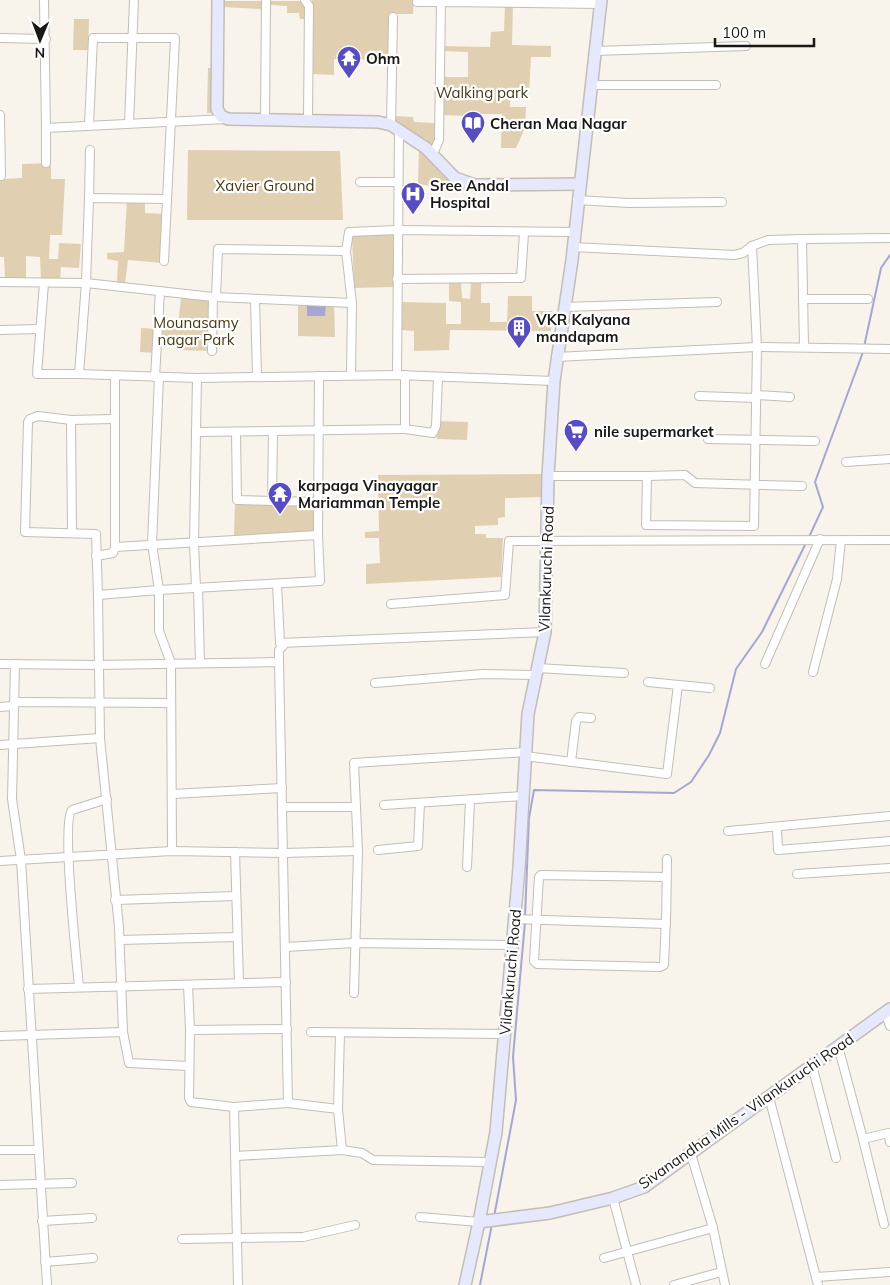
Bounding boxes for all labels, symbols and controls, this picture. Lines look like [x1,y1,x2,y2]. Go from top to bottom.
north arrow [15,15,65,65]
scale bar [715,15,814,47]
text: 100 m [722,23,766,42]
text: N [34,44,45,62]
temple icon: Ohm [336,45,362,79]
place label: Ohm [366,49,400,68]
park label: Walking park [436,83,529,102]
library icon: Cheran Maa Nagar [460,110,486,144]
place label: Cheran Maa Nagar [490,114,627,133]
park label: Xavier Ground [215,176,315,195]
place label: Sree Andal Hospital [430,176,509,212]
hospital icon: Sree Andal Hospital [400,181,426,215]
place label: VKR Kalyana mandapam [535,310,630,346]
park label: Mounasamy nagar Park [153,313,239,349]
building icon: VKR Kalyana mandapam [506,315,532,349]
supermarket icon: nile supermarket [563,418,589,452]
place label: nile supermarket [594,422,714,441]
place label: karpaga Vinayagar Mariamman Temple [298,476,440,512]
temple icon: karpaga Vinayagar Mariamman Temple [267,481,293,515]
street label: Vilankuruchi Road [534,506,558,632]
street label: Vilankuruchi Road [495,908,525,1036]
street label: Sivanandha Mills - Vilankuruchi Road [635,1029,857,1193]

